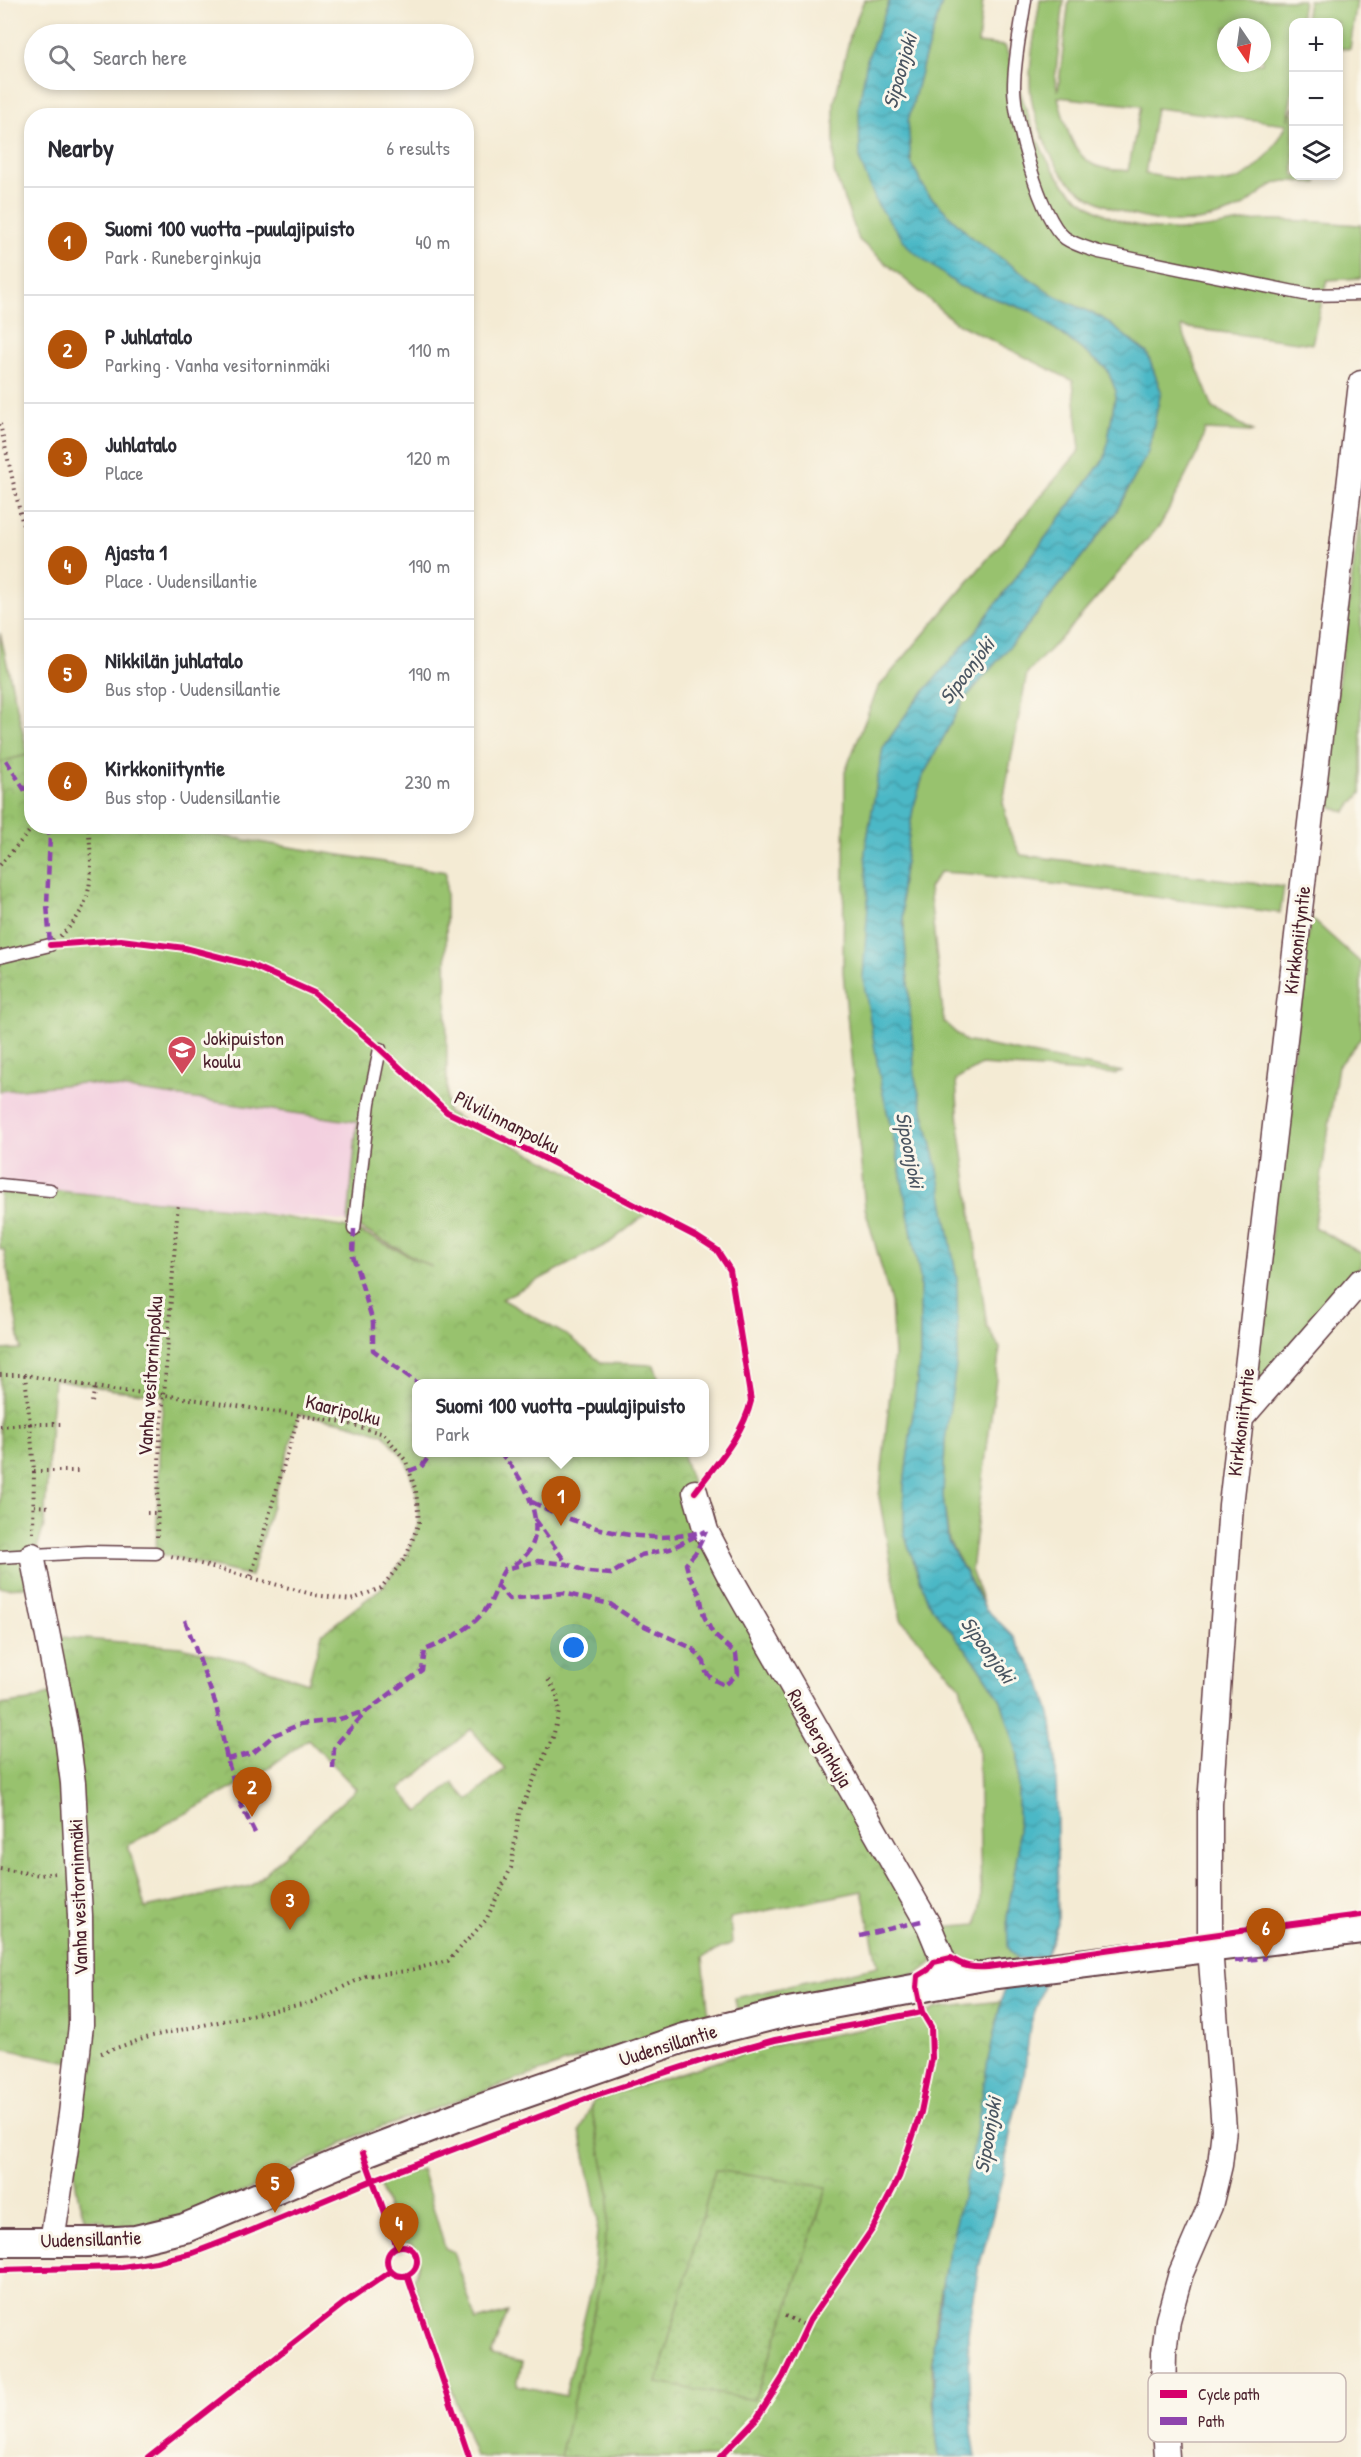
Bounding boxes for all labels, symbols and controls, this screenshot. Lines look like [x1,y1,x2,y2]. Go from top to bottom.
north arrow [1217,18,1271,72]
map controls [1289,18,1343,180]
button: + [1289,18,1343,72]
search box [24,24,474,90]
water label: Sipoonjoki [875,28,925,112]
icon: search [45,41,78,74]
text: Search here [93,42,187,72]
button: − [1289,72,1343,126]
button: layers [1289,126,1343,180]
text: Nearby [48,130,114,165]
text: 6 results [386,134,450,161]
text: Suomi 100 vuotta -puulajipuisto [105,213,354,243]
text: 1 [64,228,71,255]
text: 40 m [415,228,450,255]
text: Park · Runeberginkuja [105,243,261,270]
text: P Juhlatalo [105,321,192,351]
text: 2 [63,336,72,363]
text: 110 m [408,336,450,363]
text: Parking · Vanha vesitorninmäki [105,351,331,378]
text: Juhlatalo [105,429,177,459]
text: 3 [63,444,72,471]
text: 120 m [406,444,450,471]
text: Place [105,459,144,486]
text: Ajasta 1 [105,537,167,567]
text: 4 [64,552,71,579]
text: 190 m [408,552,450,579]
text: Place · Uudensillantie [105,567,258,594]
water label: Sipoonjoki [932,630,1003,710]
text: Nikkilän juhlatalo [105,645,243,675]
text: 5 [63,660,72,687]
text: 190 m [408,660,450,687]
text: Bus stop · Uudensillantie [105,675,281,702]
text: Kirkkoniityntie [105,753,225,783]
text: 6 [64,768,71,795]
text: 230 m [405,768,450,795]
text: Bus stop · Uudensillantie [105,783,281,810]
street label: Kirkkoniityntie [1276,884,1317,996]
place label: Jokipuiston koulu [203,1024,284,1074]
school or university icon: Jokipuiston koulu [166,1034,198,1076]
street label: Pilvilinnanpolku [450,1083,565,1160]
water label: Sipoonjoki [889,1110,932,1192]
street label: Vanha vesitorninpolku [130,1295,169,1457]
street label: Kirkkoniityntie [1220,1366,1261,1478]
popup [412,1379,709,1457]
street label: Kaaripolku [303,1387,384,1432]
text: Suomi 100 vuotta -puulajipuisto [436,1390,685,1420]
text: Park [436,1420,469,1447]
pin: 1 [542,1476,580,1526]
water label: Sipoonjoki [954,1610,1024,1691]
your location [559,1633,588,1662]
street label: Runeberginkuja [781,1684,860,1792]
pin: 2 [232,1768,272,1817]
street label: Vanha vesitorninmäki [61,1818,94,1976]
pin: 3 [270,1880,310,1930]
pin: 6 [1246,1908,1286,1958]
street label: Uudensillantie [616,2017,720,2072]
water label: Sipoonjoki [967,2092,1009,2175]
pin: 5 [256,2164,294,2213]
pin: 4 [380,2204,418,2253]
street label: Uudensillantie [40,2223,142,2254]
legend [1148,2373,1346,2442]
text: Cycle path [1198,2383,1260,2405]
text: Path [1198,2410,1224,2432]

